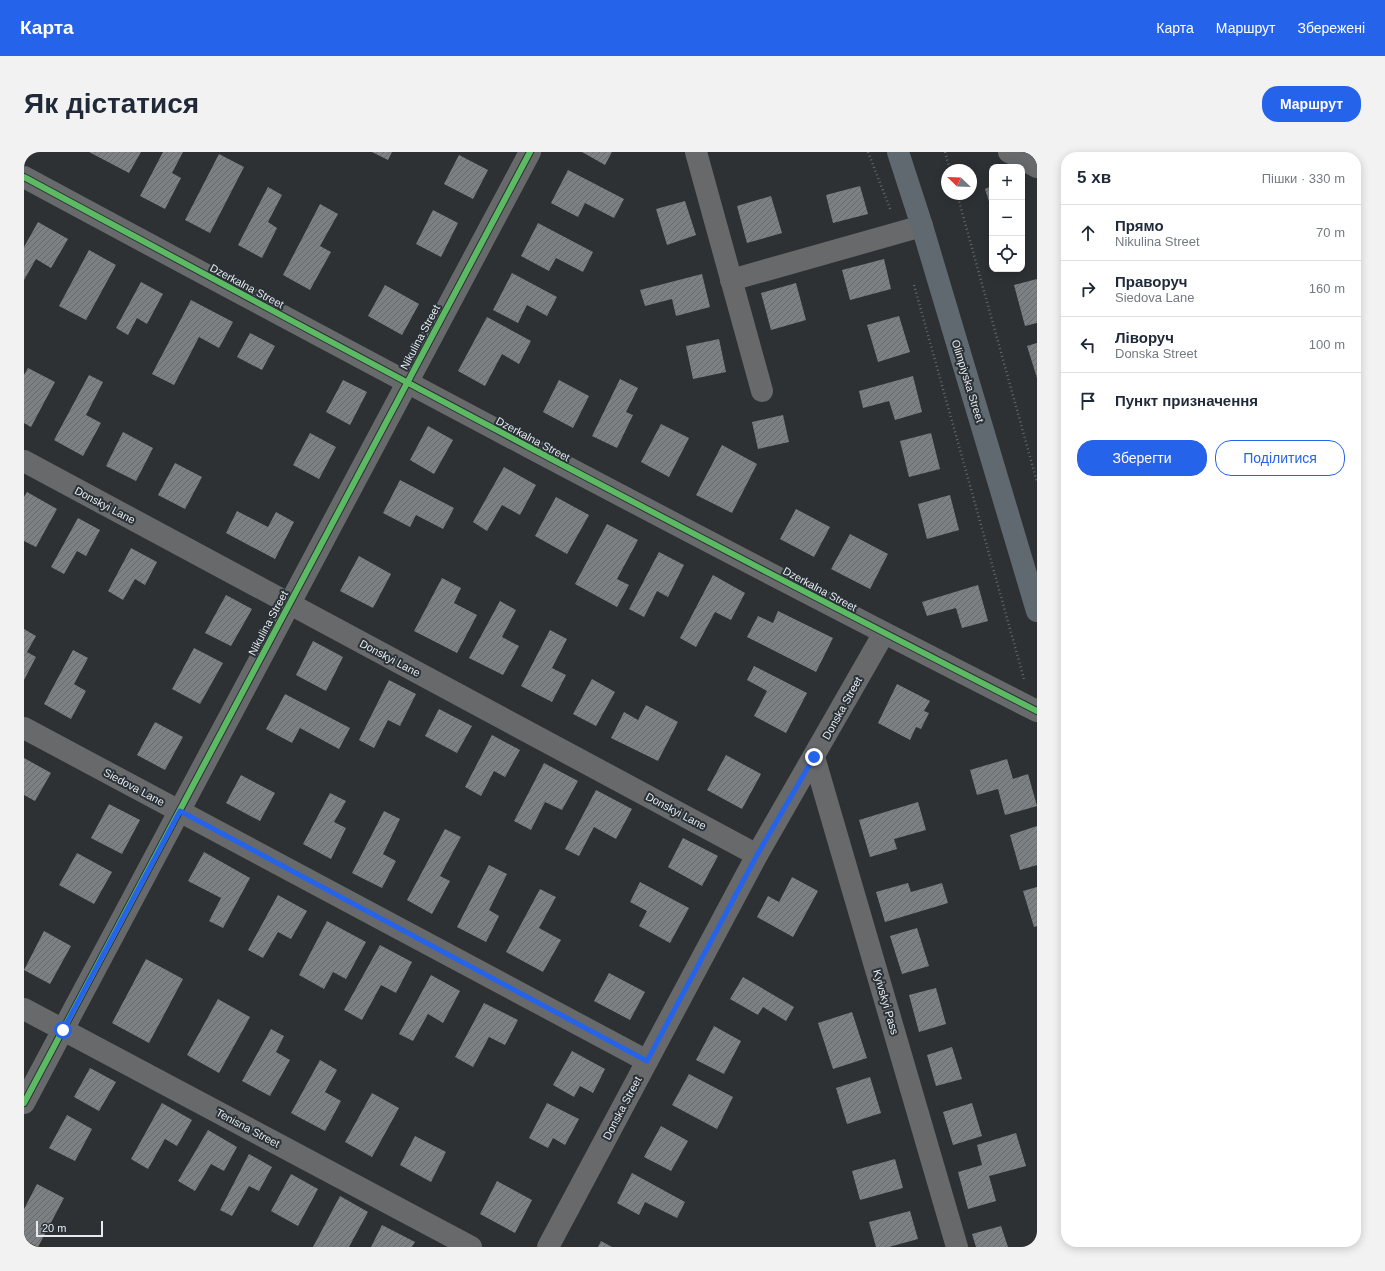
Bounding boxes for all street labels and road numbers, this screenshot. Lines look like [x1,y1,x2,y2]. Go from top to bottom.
street label: Dzerkalna Street [208,261,286,311]
street label: Nikulina Street [398,303,442,371]
street label: Olimpiyska Street [950,338,986,424]
street label: Dzerkalna Street [494,414,572,464]
street label: Donskyi Lane [73,484,137,526]
street label: Dzerkalna Street [781,564,859,614]
street label: Nikulina Street [246,589,290,657]
street label: Donskyi Lane [358,637,422,679]
street label: Donska Street [820,675,864,741]
street label: Siedova Lane [101,766,167,808]
street label: Donskyi Lane [644,790,708,832]
street label: Kyivskyi Pass [871,968,901,1036]
street label: Donska Street [600,1074,644,1142]
street label: Tenisna Street [214,1106,282,1150]

